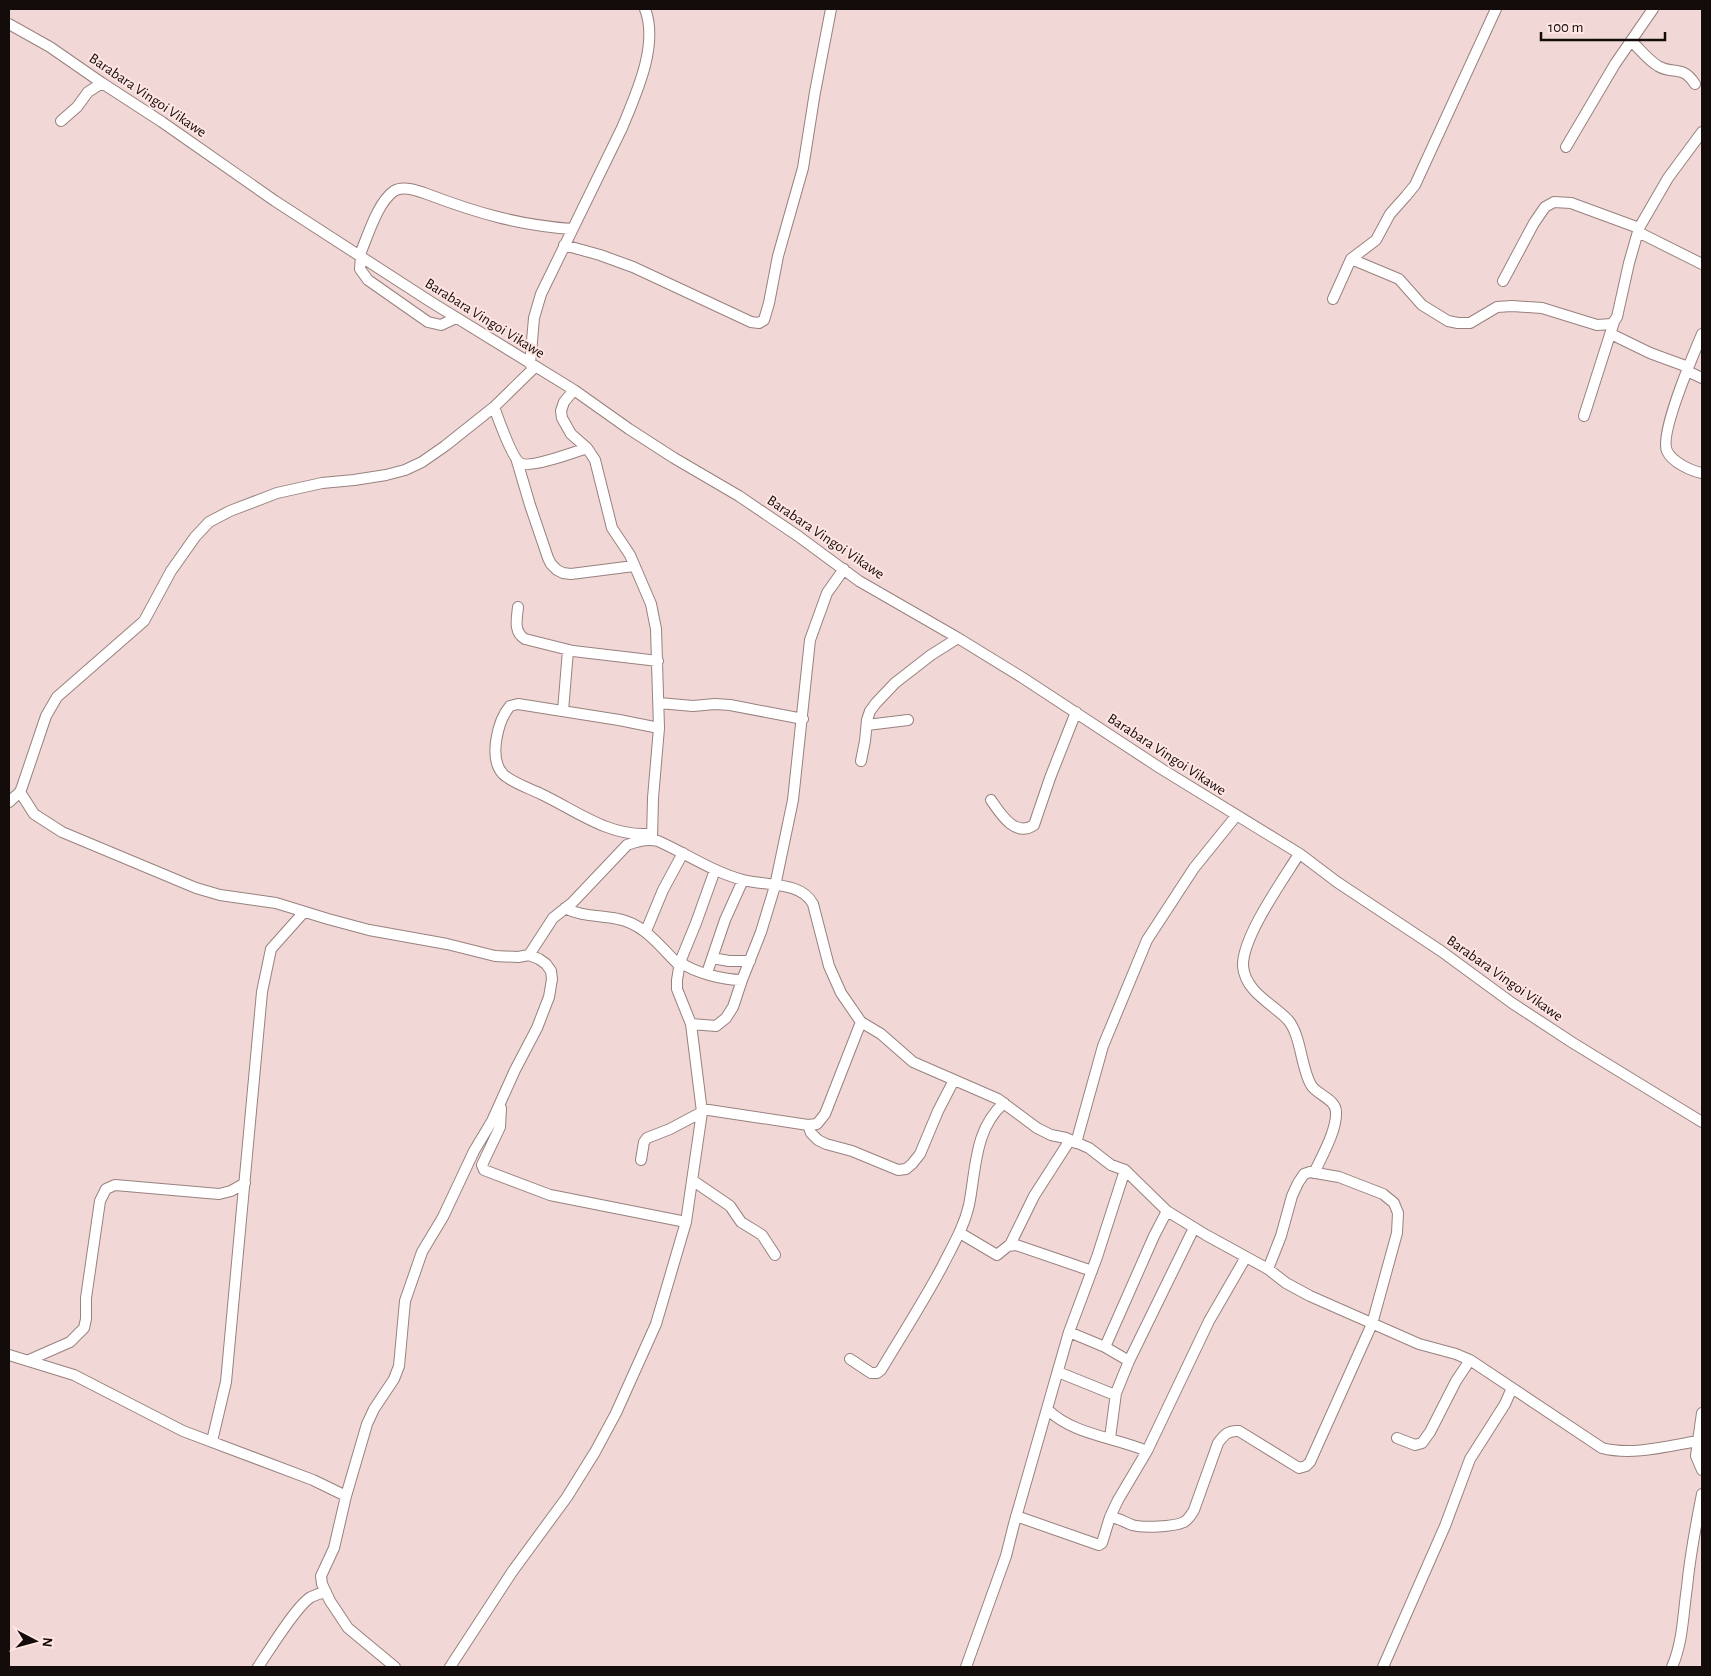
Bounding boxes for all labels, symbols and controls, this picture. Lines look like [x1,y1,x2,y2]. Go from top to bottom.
scale bar [1541,10,1665,42]
text: 100 m [1548,20,1583,35]
street label: Barabara Vingoi Vikawe [86,51,209,140]
street label: Barabara Vingoi Vikawe [422,276,547,361]
street label: Barabara Vingoi Vikawe [764,493,887,582]
street label: Barabara Vingoi Vikawe [1105,711,1229,798]
street label: Barabara Vingoi Vikawe [1444,933,1566,1024]
north arrow [10,1616,60,1666]
text: N [39,1637,54,1648]

